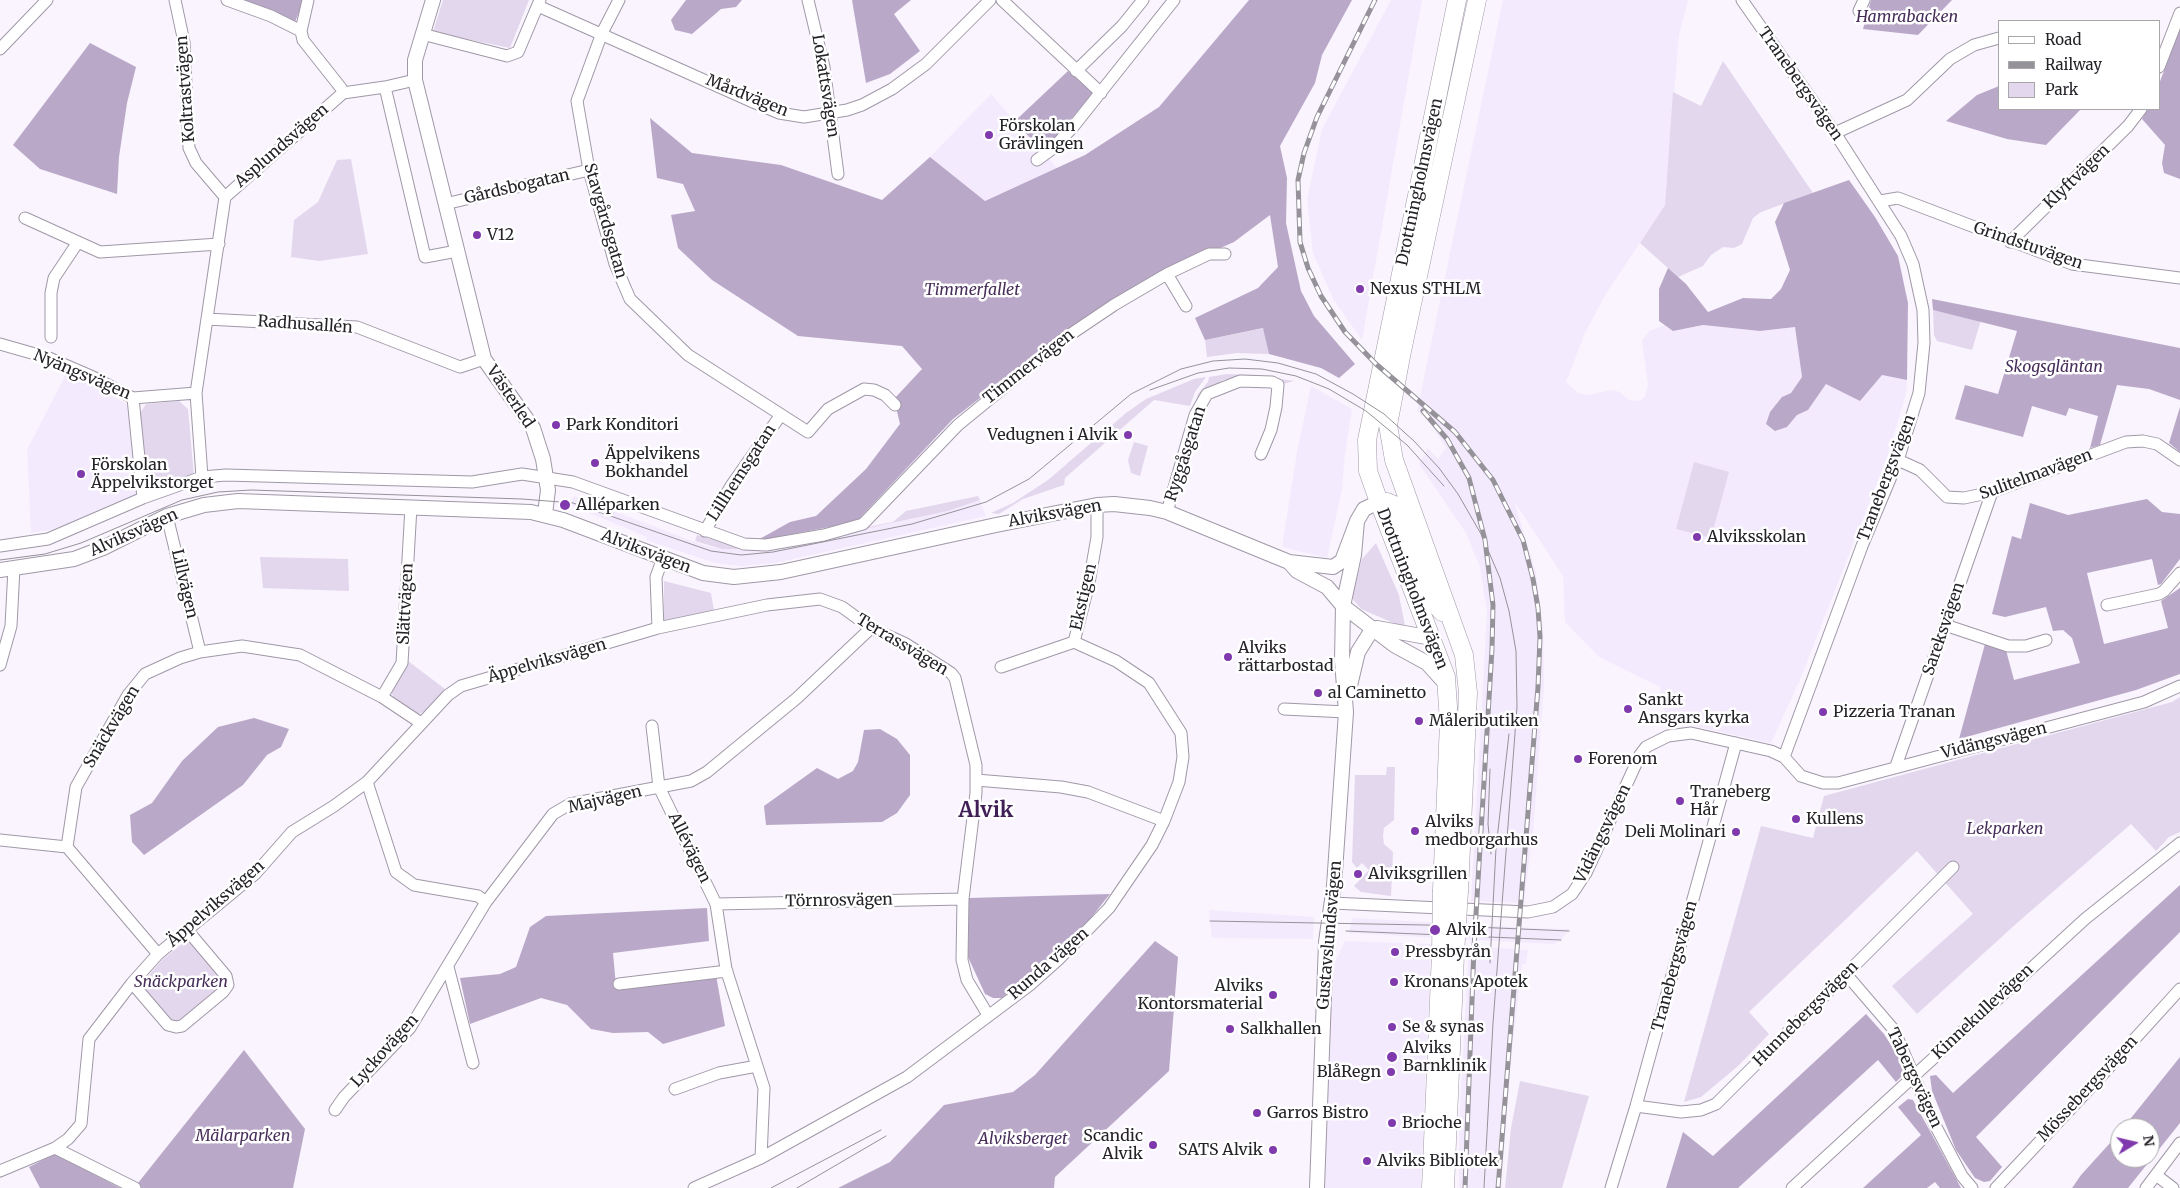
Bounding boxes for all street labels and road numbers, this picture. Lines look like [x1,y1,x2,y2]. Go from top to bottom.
street label: Tranebergsvägen [1754,24,1846,144]
street label: Lokattsvägen [807,33,843,139]
street label: Koltrastvägen [173,35,199,143]
street label: Mårdvägen [703,71,791,121]
street label: Drottningholmsvägen [1393,96,1447,268]
street label: Asplundsvägen [231,100,333,192]
street label: Klyftvägen [2040,141,2114,213]
street label: Stavgårdsgatan [579,161,631,281]
street label: Gårdsbogatan [463,166,571,208]
street label: Grindstuvägen [1971,218,2085,274]
street label: Radhusallén [257,312,353,338]
street label: Timmervägen [980,326,1078,408]
street label: Nyängsvägen [30,346,134,404]
street label: Västerled [482,362,538,432]
street label: Ryggåsgatan [1162,404,1210,504]
street label: Tranebergsvägen [1854,412,1920,544]
street label: Lillhemsgatan [704,421,780,525]
street label: Sulitelmavägen [1977,446,2095,504]
street label: Alviksvägen [1007,496,1103,532]
street label: Alviksvägen [87,505,181,561]
street label: Drottningholmsvägen [1372,506,1452,672]
street label: Alviksvägen [598,526,694,578]
street label: Lillvägen [167,547,201,621]
street label: Ekstigen [1067,562,1101,632]
street label: Slättvägen [394,563,418,645]
street label: Sareksvägen [1919,580,1969,678]
street label: Terrassvägen [853,610,951,680]
street label: Äppelviksvägen [486,635,608,687]
street label: Snäckvägen [80,682,144,772]
street label: Vidängsvägen [1939,719,2049,763]
street label: Vidängsvägen [1571,781,1635,887]
street label: Majvägen [566,782,644,818]
street label: Allévägen [664,810,714,886]
street label: Äppelviksvägen [163,857,269,951]
street label: Gustavslundsvägen [1314,860,1346,1010]
street label: Törnrosvägen [785,890,893,912]
street label: Tranebergsvägen [1648,899,1702,1033]
street label: Runda vägen [1005,924,1093,1004]
street label: Hunnebergsvägen [1749,957,1863,1071]
street label: Kinnekullevägen [1929,960,2037,1064]
street label: Lyckovägen [347,1011,423,1091]
street label: Tabergsvägen [1882,1025,1946,1131]
street label: Mössebergsvägen [2034,1032,2142,1146]

